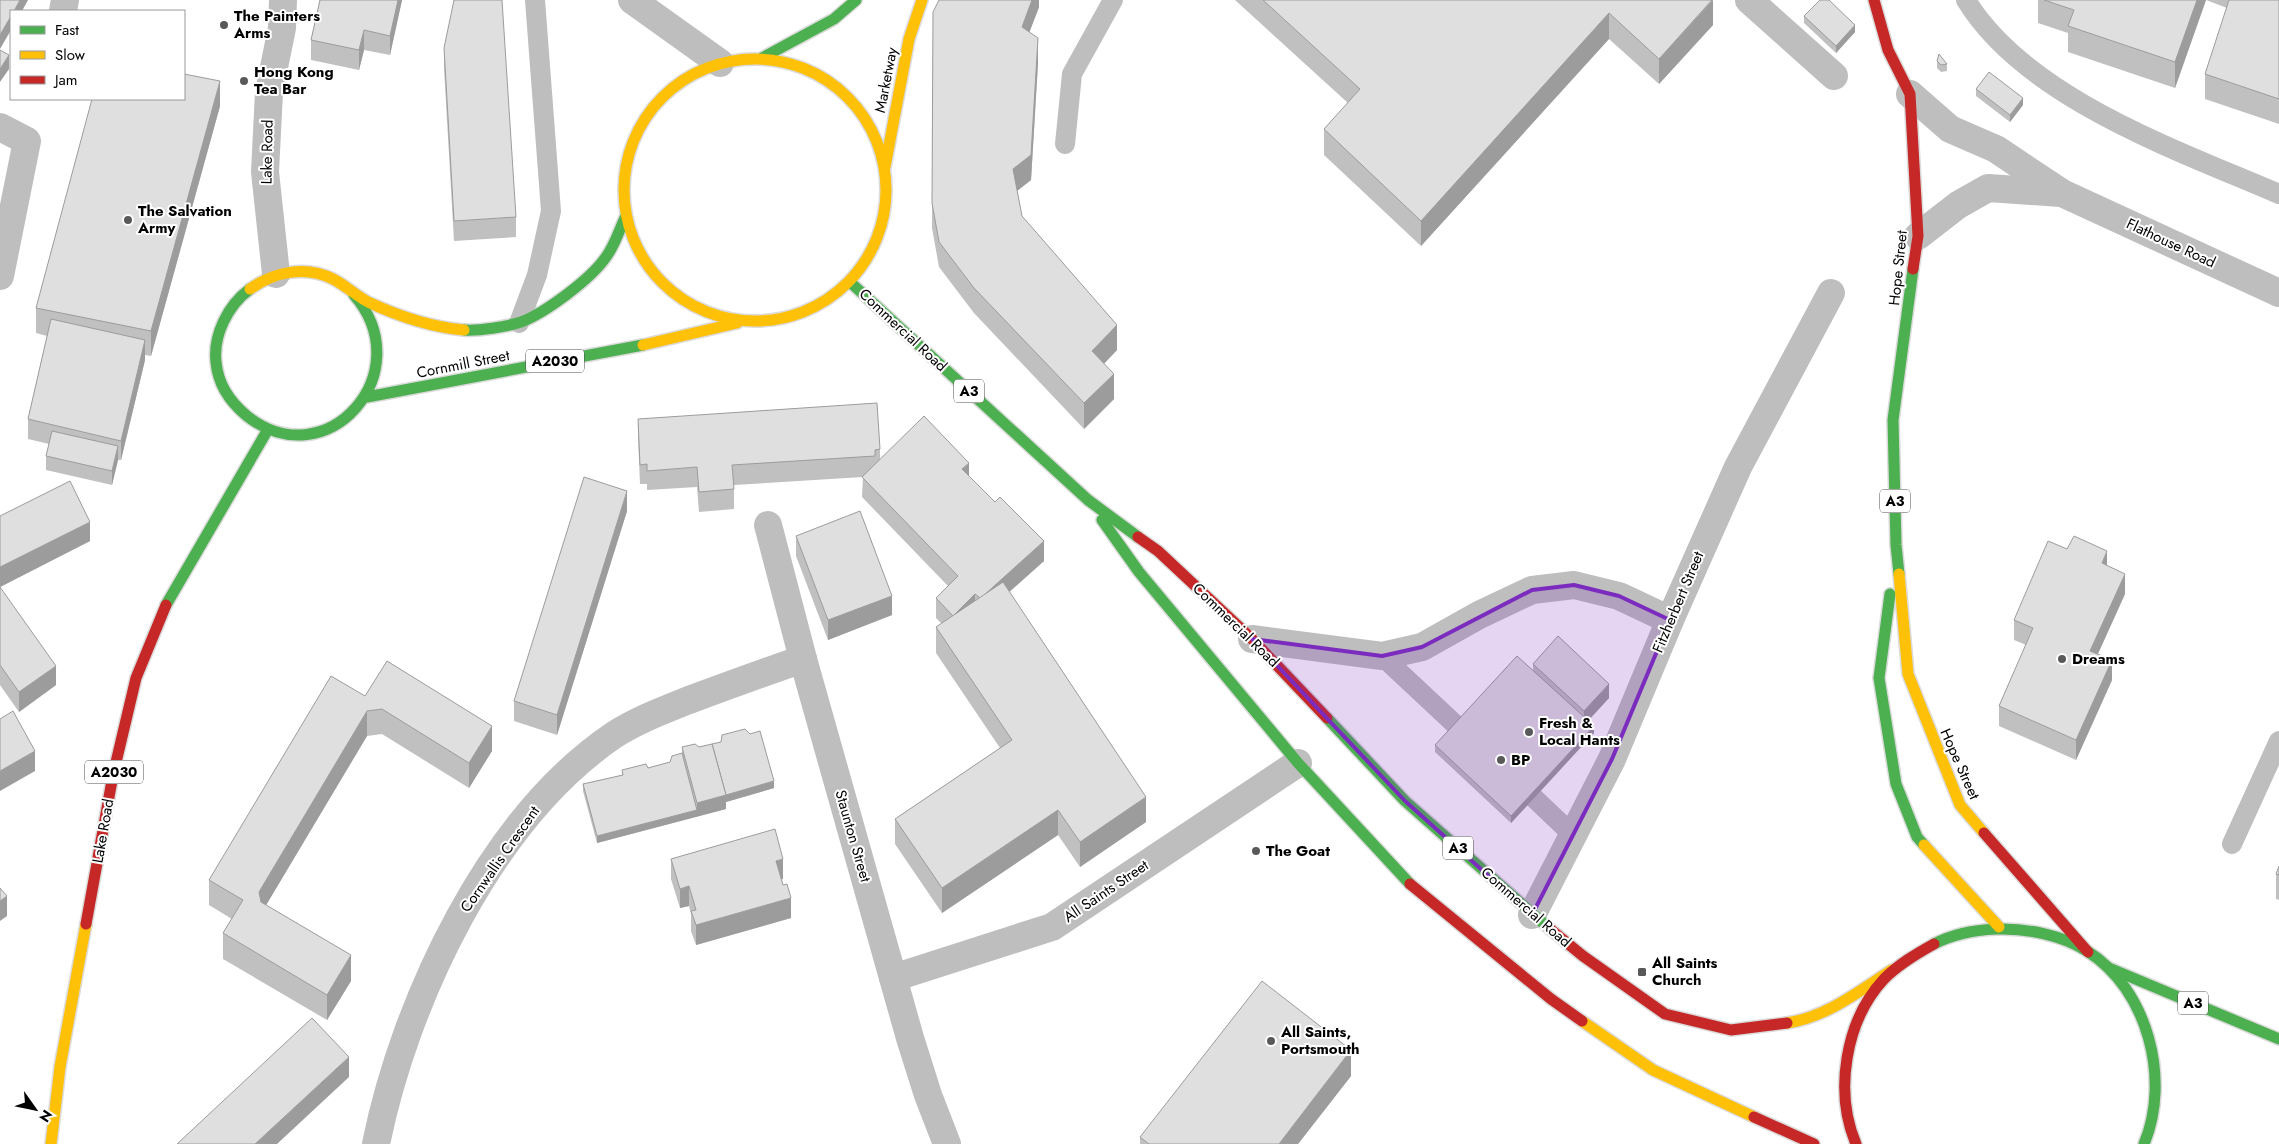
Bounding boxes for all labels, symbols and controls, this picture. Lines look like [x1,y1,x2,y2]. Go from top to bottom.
place label: The Painters Arms [233,5,320,44]
legend [10,10,185,100]
text: Fast [55,19,79,41]
marker: The Painters Arms [218,19,230,31]
text: Slow [55,44,86,66]
street label: Marketway [869,45,903,115]
place label: Hong Kong Tea Bar [254,61,334,100]
text: Jam [53,69,78,91]
marker: Hong Kong Tea Bar [238,75,250,87]
street label: Lake Road [255,119,279,185]
place label: The Salvation Army [137,200,232,239]
street label: Flathouse Road [2123,213,2219,273]
marker: The Salvation Army [122,214,134,226]
street label: Hope Street [1883,229,1913,307]
street label: Commercial Road [854,283,952,377]
street label: Cornmill Street [415,344,512,384]
road number: A2030 [526,350,584,372]
road number: A3 [954,380,984,402]
road number: A3 [1880,490,1910,512]
street label: Fitzherbert Street [1647,548,1709,656]
street label: Commercial Road [1188,578,1284,672]
place label: Dreams [2072,648,2125,670]
marker: Dreams [2056,653,2068,665]
place label: Fresh & Local Hants [1539,712,1620,751]
street label: Hope Street [1935,725,1986,803]
marker: Fresh & Local Hants [1523,726,1535,738]
place label: BP [1511,749,1530,771]
marker: BP [1495,754,1507,766]
road number: A2030 [85,760,143,784]
street label: Staunton Street [829,787,877,885]
street label: Lake Road [87,797,119,865]
street label: Cornwallis Crescent [455,801,545,917]
road number: A3 [1443,836,1473,860]
place label: The Goat [1266,840,1330,862]
marker: The Goat [1250,845,1262,857]
street label: All Saints Street [1059,854,1153,928]
street label: Commercial Road [1476,862,1576,952]
place label: All Saints Church [1651,952,1718,991]
marker: All Saints Church [1636,966,1648,978]
road number: A3 [2178,991,2208,1014]
place label: All Saints, Portsmouth [1280,1021,1360,1060]
marker: All Saints, Portsmouth [1265,1035,1277,1047]
north arrow [10,1084,60,1134]
text: N [34,1106,57,1126]

